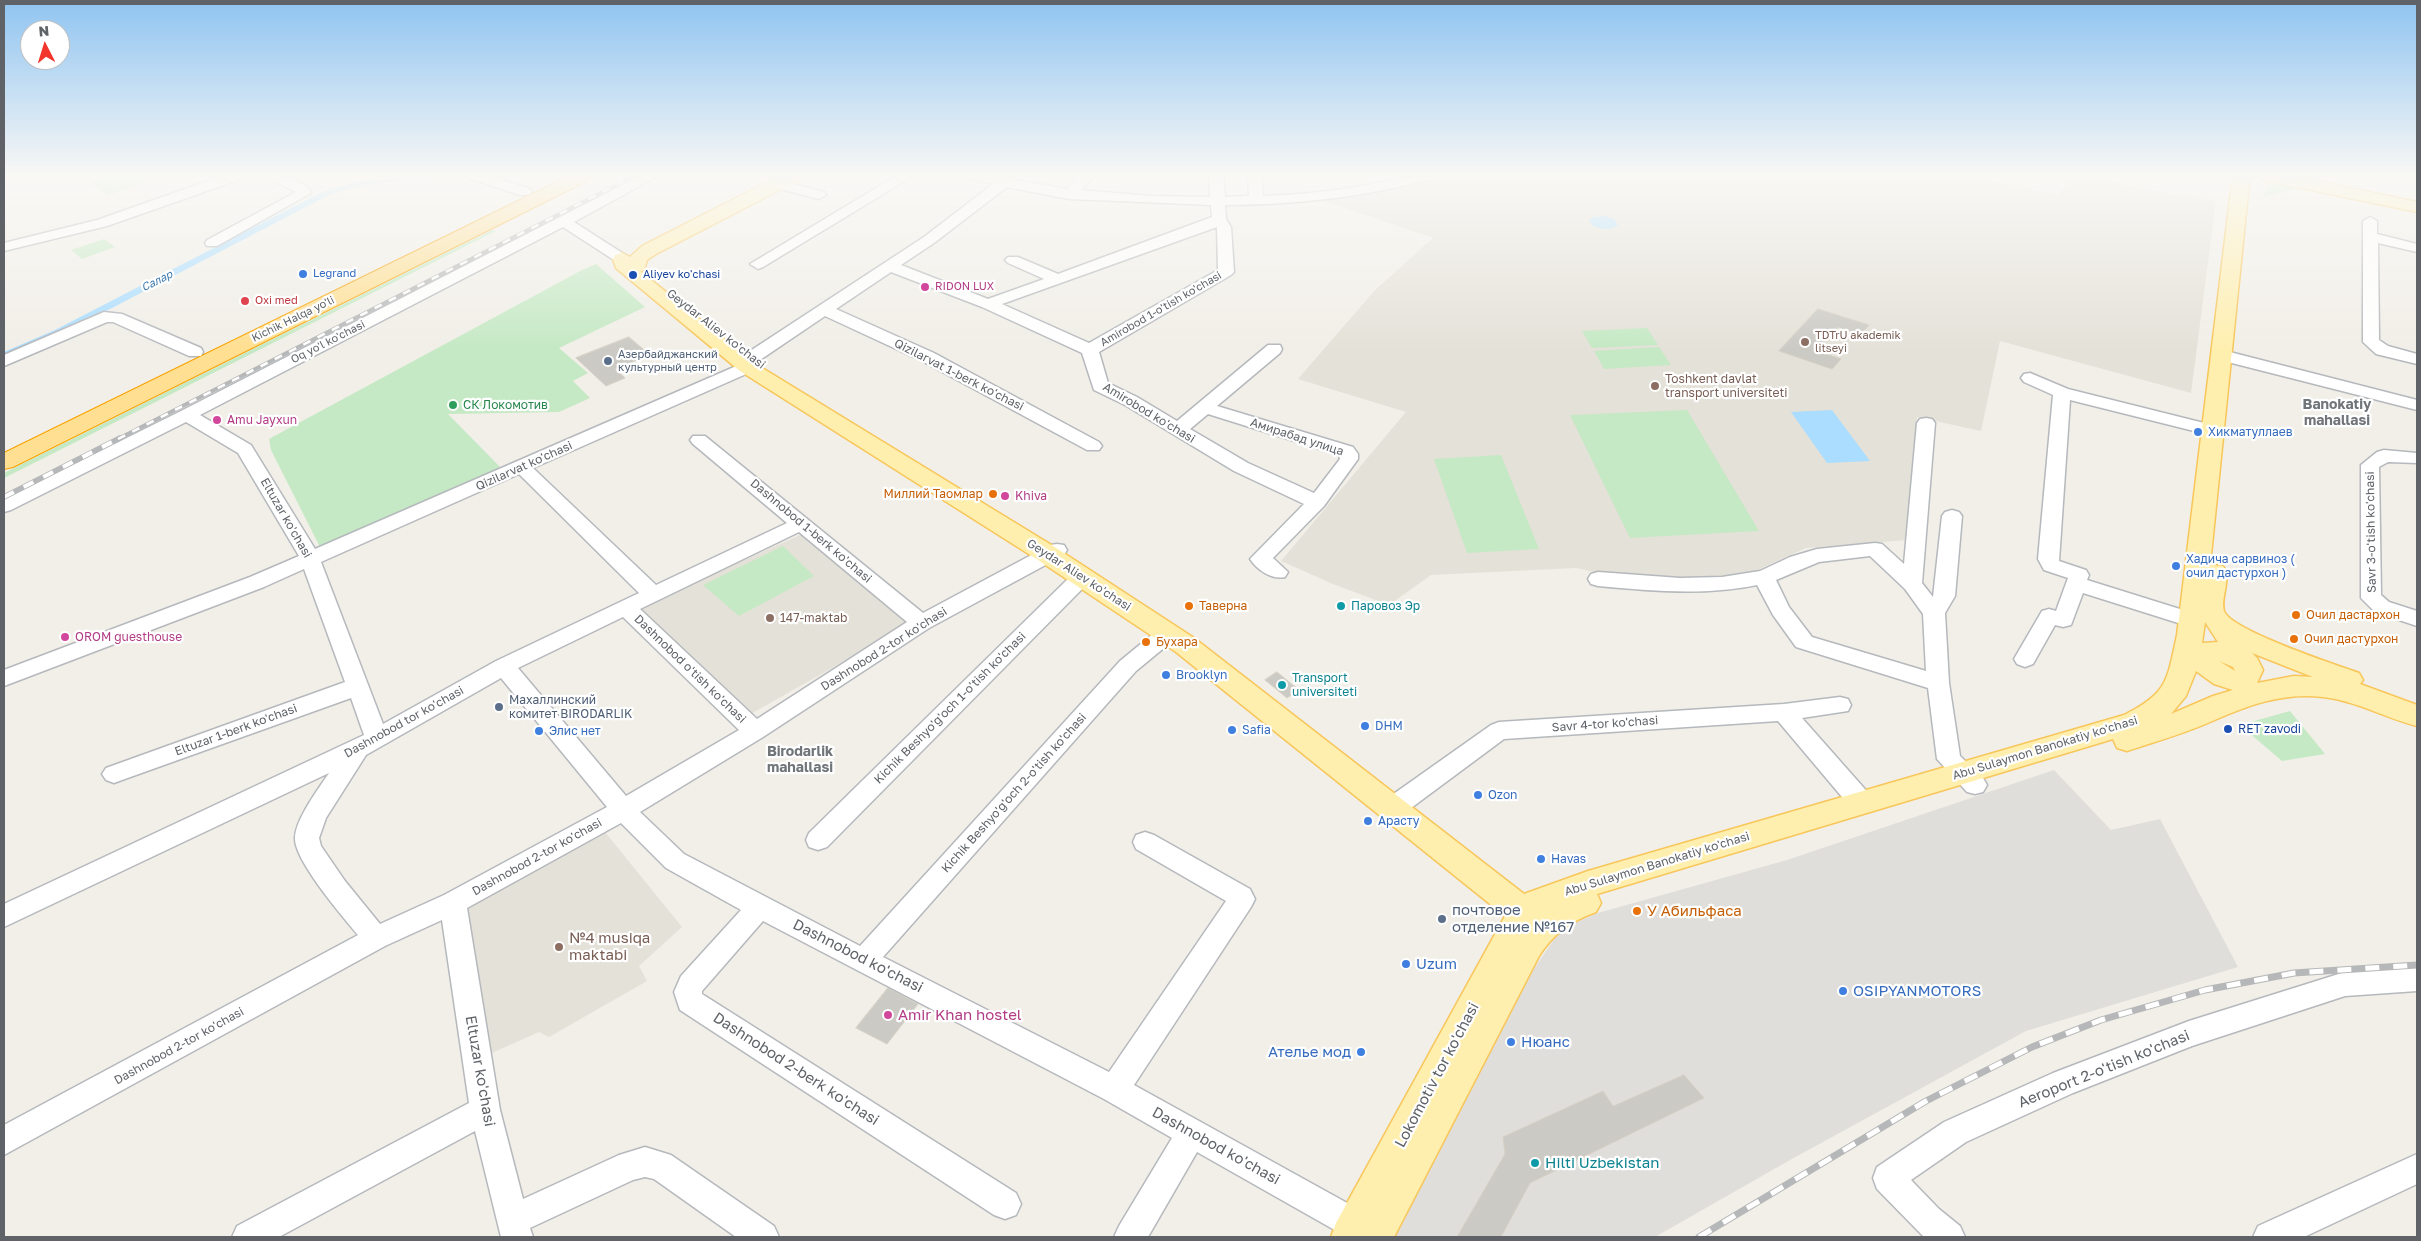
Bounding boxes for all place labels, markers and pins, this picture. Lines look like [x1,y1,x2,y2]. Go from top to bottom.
place label: Legrand [313,267,356,281]
marker: Legrand [297,268,309,280]
place label: Aliyev ko'chasi [643,268,720,282]
marker: Aliyev ko'chasi [627,269,639,281]
place label: RIDON LUX [935,280,994,294]
marker: RIDON LUX [919,281,931,293]
place label: Oxi med [255,294,298,308]
marker: Oxi med [239,295,251,307]
place label: TDTrU akademik litseyi [1815,329,1901,355]
marker: TDTrU akademik litseyi [1799,336,1811,348]
place label: Азербайджанский культурный центр [618,348,718,374]
marker: Азербайджанский культурный центр [602,355,614,367]
place label: Toshkent davlat transport universiteti [1665,372,1788,400]
marker: Toshkent davlat transport universiteti [1649,380,1661,392]
place label: СК Локомотив [463,398,548,412]
marker: СК Локомотив [447,399,459,411]
place label: Amu Jayxun [227,413,297,427]
marker: Amu Jayxun [211,414,223,426]
place label: Хикматуллаев [2208,425,2293,439]
marker: Хикматуллаев [2192,426,2204,438]
place label: Миллий Таомлар [884,487,983,501]
marker: Миллий Таомлар [987,488,999,500]
place label: Khiva [1015,489,1047,503]
marker: Khiva [999,490,1011,502]
place label: Хадича сарвиноз ( очил дастурхон ) [2186,552,2295,580]
marker: Хадича сарвиноз ( очил дастурхон ) [2170,560,2182,572]
place label: Таверна [1199,599,1247,613]
place label: Паровоз Эр [1351,599,1420,613]
marker: Таверна [1183,600,1195,612]
marker: Паровоз Эр [1335,600,1347,612]
place label: Очил дастархон [2306,608,2400,622]
marker: Очил дастархон [2290,609,2302,621]
place label: 147-maktab [780,611,847,625]
marker: 147-maktab [764,612,776,624]
place label: OROM guesthouse [75,630,182,644]
marker: OROM guesthouse [59,631,71,643]
place label: Очил дастурхон [2304,632,2398,646]
marker: Очил дастурхон [2288,633,2300,645]
place label: Бухара [1156,635,1198,649]
marker: Бухара [1140,636,1152,648]
place label: Brooklyn [1176,668,1227,682]
marker: Brooklyn [1160,669,1172,681]
place label: Transport universiteti [1292,671,1357,699]
marker: Transport universiteti [1276,679,1288,691]
place label: Махаллинский комитет BIRODARLIK [509,693,632,721]
marker: Махаллинский комитет BIRODARLIK [493,701,505,713]
place label: DHM [1375,719,1403,733]
marker: DHM [1359,720,1371,732]
place label: RET zavodi [2238,722,2301,736]
place label: Safia [1242,723,1271,737]
marker: RET zavodi [2222,723,2234,735]
place label: Элис нет [549,724,601,738]
marker: Safia [1226,724,1238,736]
marker: Элис нет [533,725,545,737]
place label: Ozon [1488,788,1517,802]
marker: Ozon [1472,789,1484,801]
place label: Арасту [1378,814,1420,828]
marker: Арасту [1362,815,1374,827]
place label: Havas [1551,852,1586,866]
marker: Havas [1535,853,1547,865]
place label: почтовое отделение №167 [1452,901,1574,936]
place label: У Абильфаса [1647,902,1742,920]
marker: У Абильфаса [1631,905,1643,917]
marker: почтовое отделение №167 [1436,913,1448,925]
place label: №4 musiqa maktabi [569,929,650,964]
marker: №4 musiqa maktabi [553,941,565,953]
place label: Uzum [1416,955,1457,973]
marker: Uzum [1400,958,1412,970]
place label: OSIPYANMOTORS [1853,982,1981,1000]
marker: OSIPYANMOTORS [1837,985,1849,997]
place label: Amir Khan hostel [898,1006,1022,1024]
marker: Amir Khan hostel [882,1009,894,1021]
place label: Нюанс [1521,1033,1570,1051]
marker: Нюанс [1505,1036,1517,1048]
place label: Ателье мод [1268,1043,1351,1061]
marker: Ателье мод [1355,1046,1367,1058]
place label: Hilti Uzbekistan [1545,1154,1659,1172]
marker: Hilti Uzbekistan [1529,1157,1541,1169]

